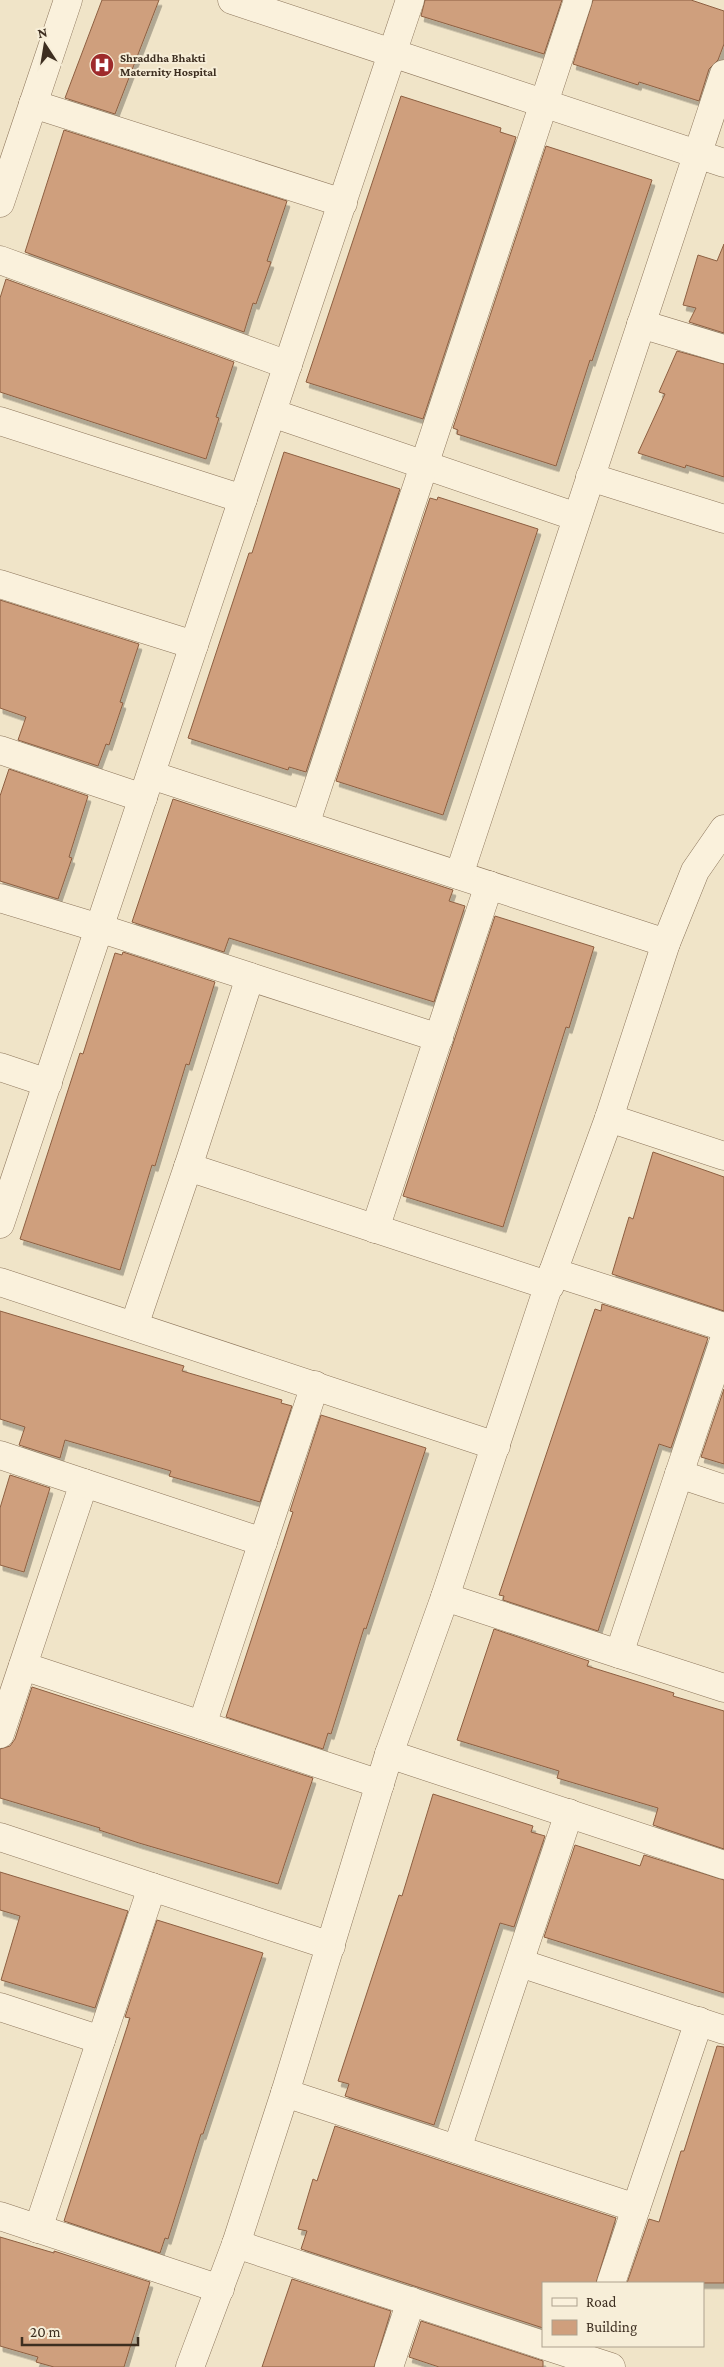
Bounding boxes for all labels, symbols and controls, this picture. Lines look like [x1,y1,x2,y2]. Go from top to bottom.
north arrow [20,20,70,70]
text: N [36,23,49,41]
place label: Shraddha Bhakti Maternity Hospital [120,51,217,79]
hospital icon: Shraddha Bhakti Maternity Hospital [89,52,115,78]
legend [542,2282,704,2347]
text: Road [586,2294,617,2310]
scale bar [22,2314,139,2346]
text: Building [586,2319,637,2336]
text: 20 m [30,2324,61,2340]

